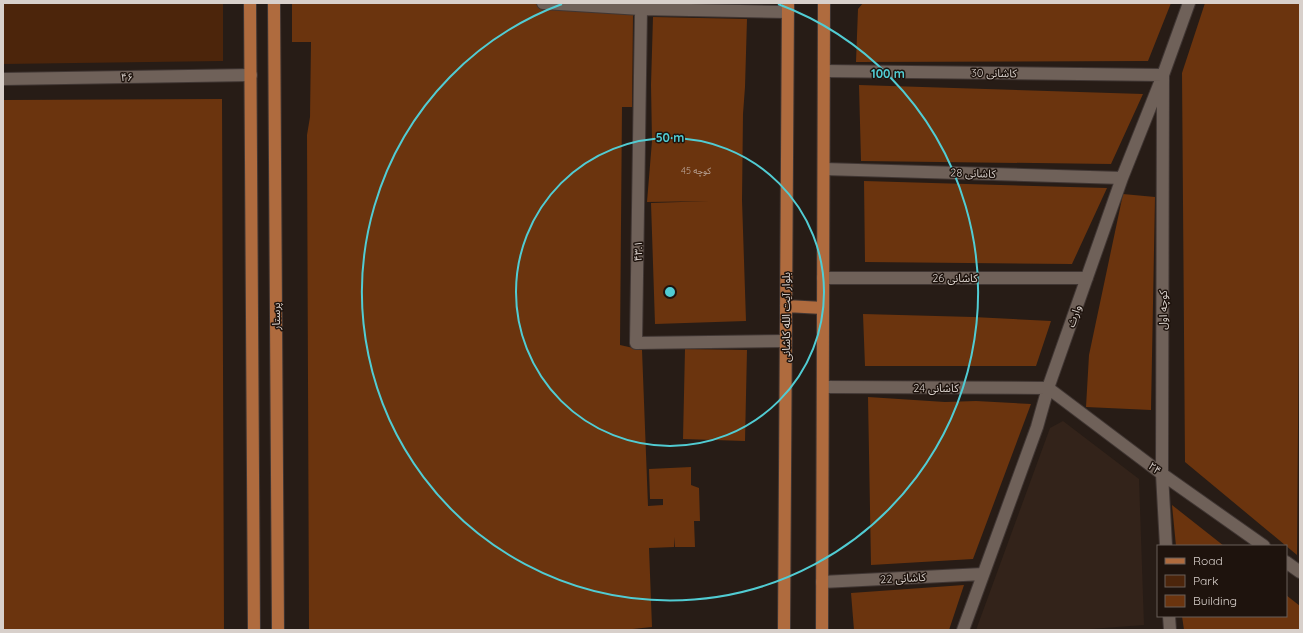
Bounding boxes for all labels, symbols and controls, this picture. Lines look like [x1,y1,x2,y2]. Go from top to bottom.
text: 100 m [871,66,905,81]
street label: کاشانی 30 [971,66,1018,80]
street label: ۴۶ [121,70,133,84]
text: 50 m [656,130,684,145]
house number: کوچه 45 [681,165,711,177]
street label: کاشانی 28 [950,165,997,181]
street label: ۴۳.۱ [631,240,645,262]
street label: کاشانی 26 [932,271,978,285]
street label: بلوار آیت الله کاشانی [779,272,793,362]
centre of rings [663,285,677,299]
street label: کوچه اول [1156,290,1171,330]
street label: پرستار [269,302,284,331]
street label: وارث [1064,303,1084,329]
street label: کاشانی 24 [913,381,959,395]
street label: ۲۴ [1146,459,1164,477]
legend [1157,545,1287,617]
text: Road [1193,553,1223,568]
street label: کاشانی 22 [880,570,927,586]
text: Park [1193,573,1218,588]
text: Building [1193,593,1237,608]

